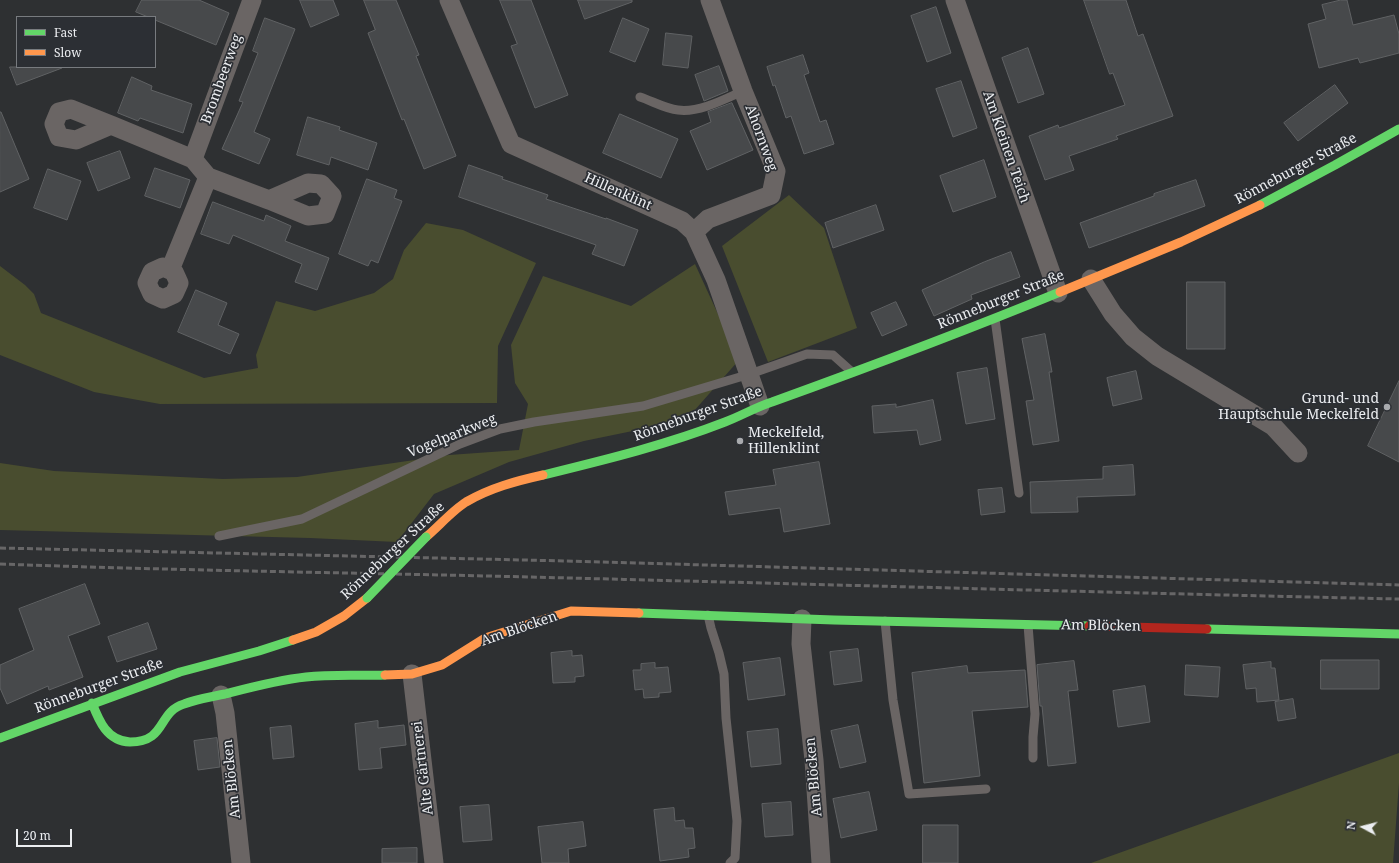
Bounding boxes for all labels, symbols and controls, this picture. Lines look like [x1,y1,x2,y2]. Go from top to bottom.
legend [16,16,156,68]
text: Fast [54,24,77,41]
street label: Brombeerweg [198,32,246,126]
text: Slow [54,44,82,61]
street label: Am Kleinen Teich [979,89,1033,205]
street label: Ahornweg [741,102,781,174]
street label: Rönneburger Straße [1232,130,1360,208]
street label: Hillenklint [582,170,654,214]
street label: Rönneburger Straße [935,267,1067,333]
street label: Rönneburger Straße [631,383,765,445]
place label: Grund- und Hauptschule Meckelfeld [1218,391,1379,424]
marker: Grund- und Hauptschule Meckelfeld [1382,402,1392,412]
street label: Vogelparkweg [405,411,499,461]
place label: Meckelfeld, Hillenklint [748,425,824,458]
marker: Meckelfeld, Hillenklint [735,436,745,446]
street label: Rönneburger Straße [338,499,448,603]
street label: Am Blöcken [479,608,559,650]
street label: Am Blöcken [1061,617,1141,635]
street label: Rönneburger Straße [32,655,166,717]
street label: Alte Gärtnerei [409,720,437,816]
street label: Am Blöcken [802,737,826,817]
street label: Am Blöcken [219,739,245,819]
north arrow [1343,807,1383,847]
text: N [1343,820,1359,831]
scale bar [18,821,74,847]
text: 20 m [23,827,51,844]

